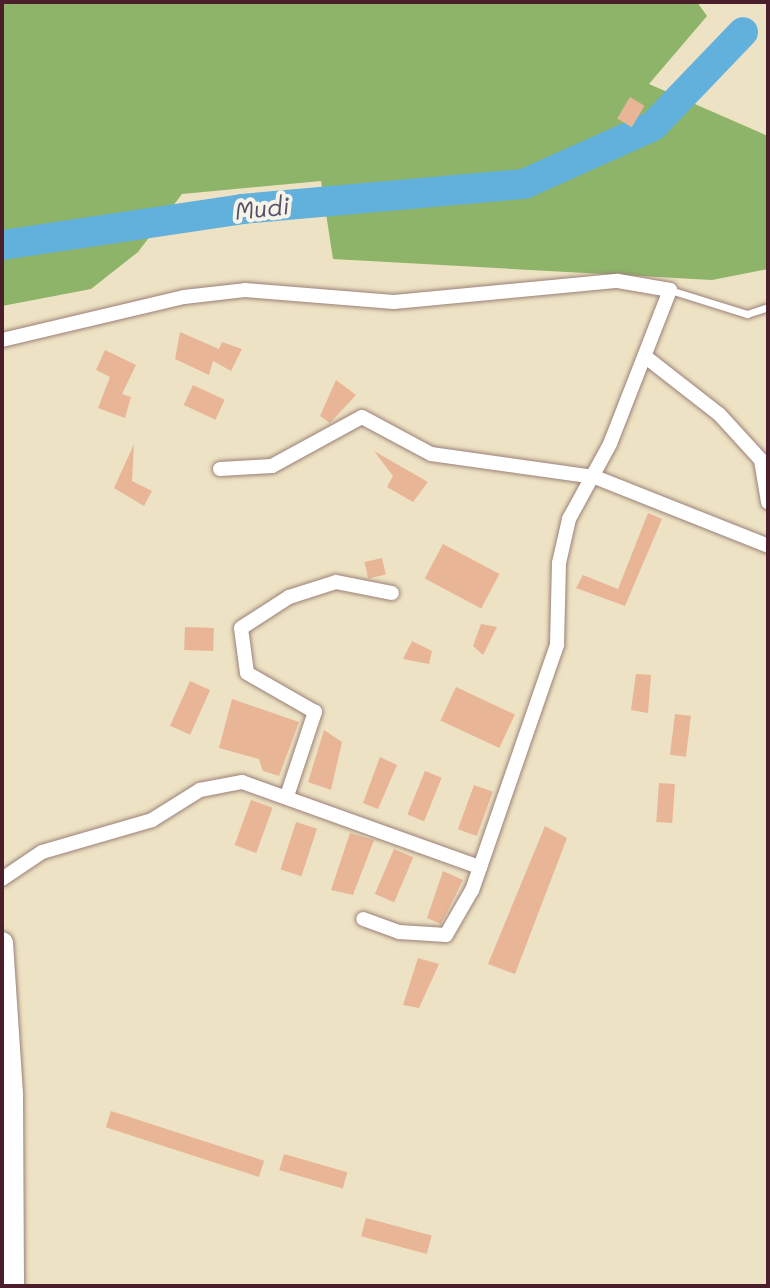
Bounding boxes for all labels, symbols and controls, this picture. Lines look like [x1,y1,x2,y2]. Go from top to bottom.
water label: Mudi [233,191,291,225]

